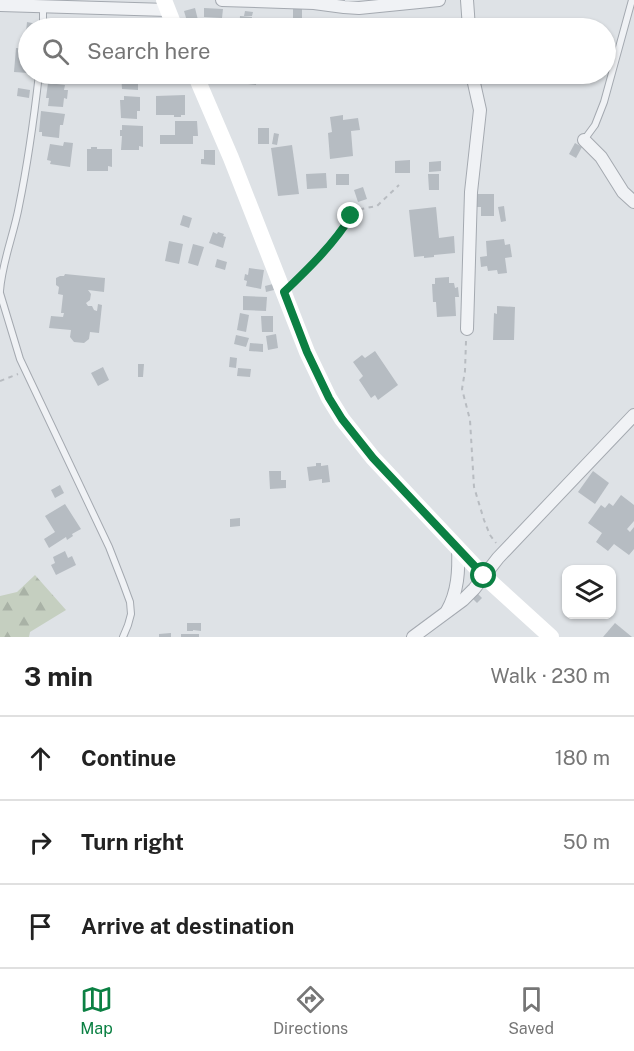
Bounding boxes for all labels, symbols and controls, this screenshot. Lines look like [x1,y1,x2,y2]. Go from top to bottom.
search box [18,18,616,84]
icon: search [39,35,72,68]
text: Search here [87,38,211,64]
route end [337,202,363,228]
route start [470,562,496,588]
map controls [562,565,616,619]
button: layers [562,565,616,619]
text: 3 min [24,661,93,692]
text: Walk · 230 m [491,664,610,688]
icon: ahead [24,742,57,775]
text: Continue [81,745,176,771]
text: 180 m [555,746,610,770]
icon: right [24,826,57,859]
text: Turn right [81,829,184,855]
text: 50 m [563,830,610,854]
icon: arrive [24,910,57,943]
text: Arrive at destination [81,913,294,939]
tab: Map [80,983,113,1038]
tab: Directions [273,983,348,1038]
tab: Saved [508,983,554,1038]

